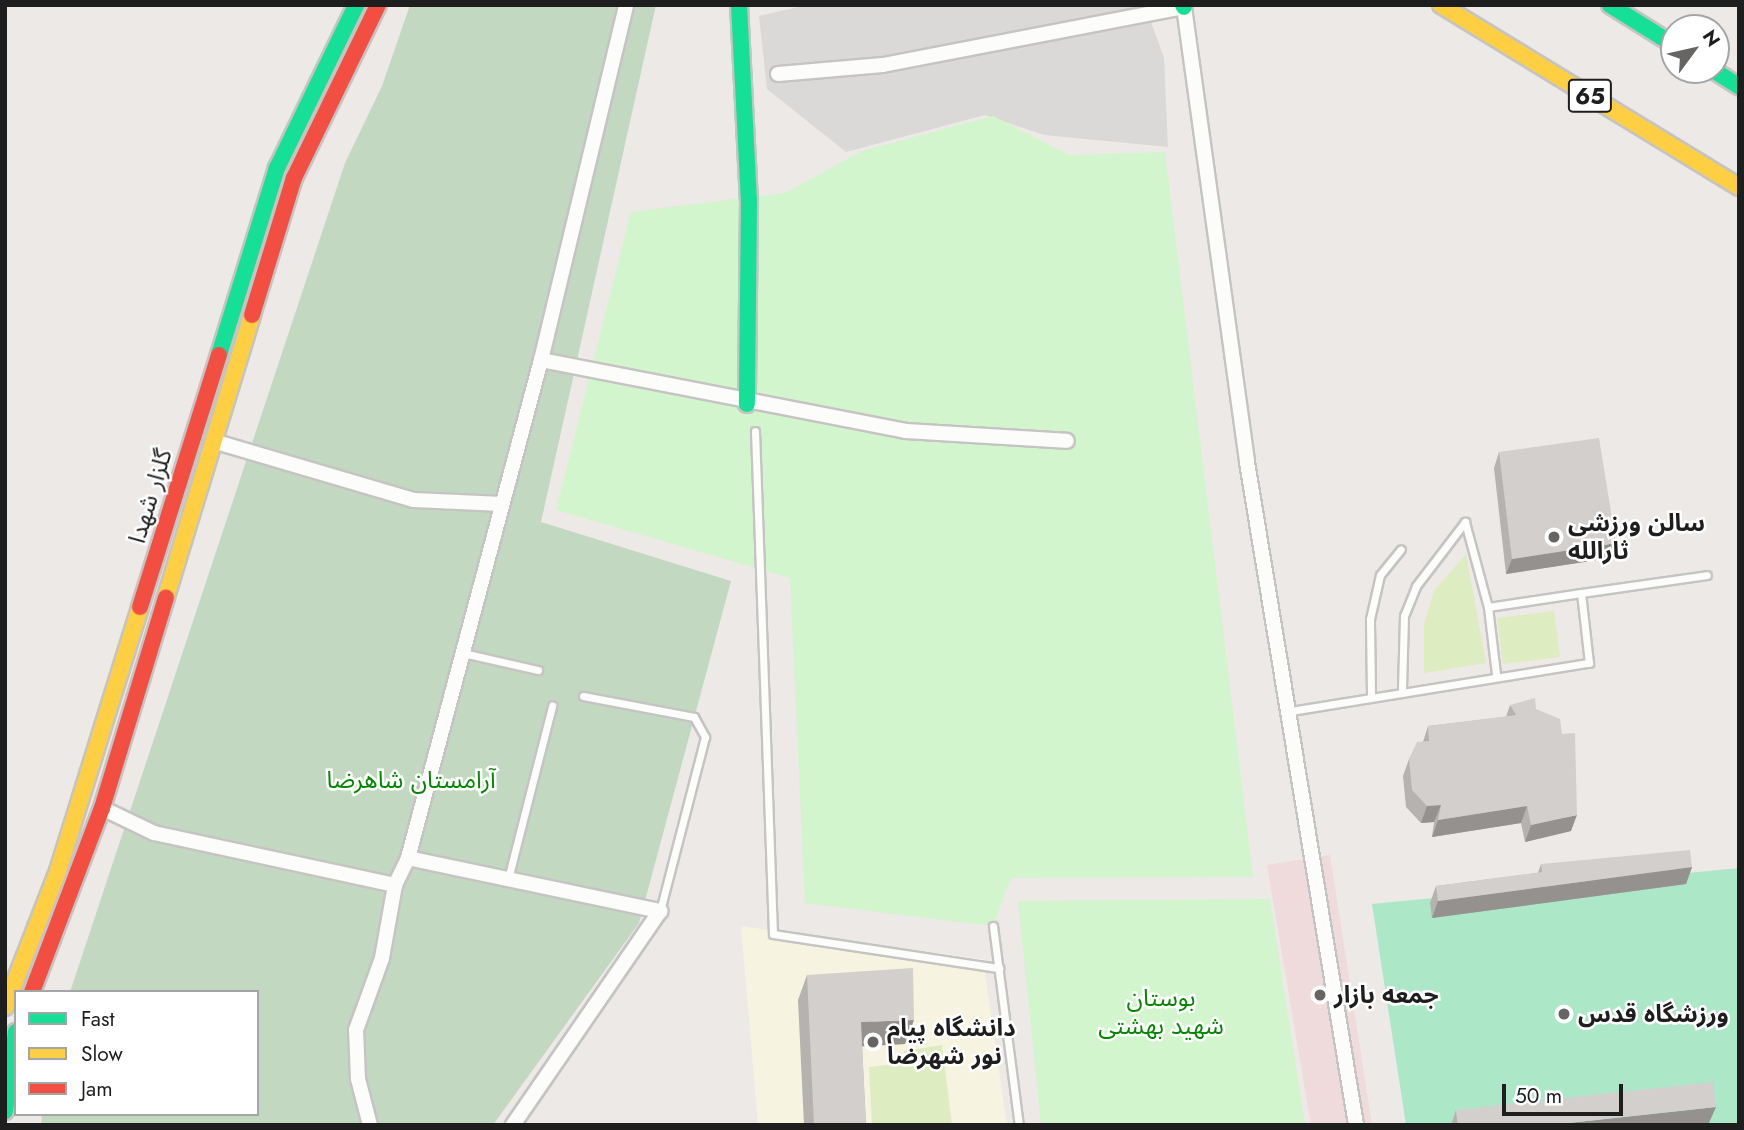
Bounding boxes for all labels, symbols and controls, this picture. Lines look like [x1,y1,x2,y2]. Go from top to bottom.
north arrow [1660,14,1730,84]
text: N [1696,25,1727,52]
road number: 65 [1567,76,1613,116]
street label: گلزار شهدا [122,445,178,547]
place label: سالن ورزشی ثارالله [1568,509,1705,565]
marker: سالن ورزشی ثارالله [1546,529,1562,545]
park label: آرامستان شاهرضا [326,766,496,794]
place label: جمعه بازار [1334,981,1439,1009]
park label: بوستان شهید بهشتی [1098,984,1224,1040]
marker: جمعه بازار [1312,987,1328,1003]
legend [14,990,259,1116]
place label: ورزشگاه قدس [1578,1000,1729,1028]
text: Fast [81,1004,114,1034]
marker: ورزشگاه قدس [1556,1006,1572,1022]
place label: دانشگاه پیام نور شهرضا [887,1014,1016,1070]
marker: دانشگاه پیام نور شهرضا [865,1034,881,1050]
text: Slow [81,1039,123,1069]
scale bar [1506,1070,1627,1114]
text: Jam [81,1074,113,1104]
text: 50 m [1515,1081,1562,1111]

